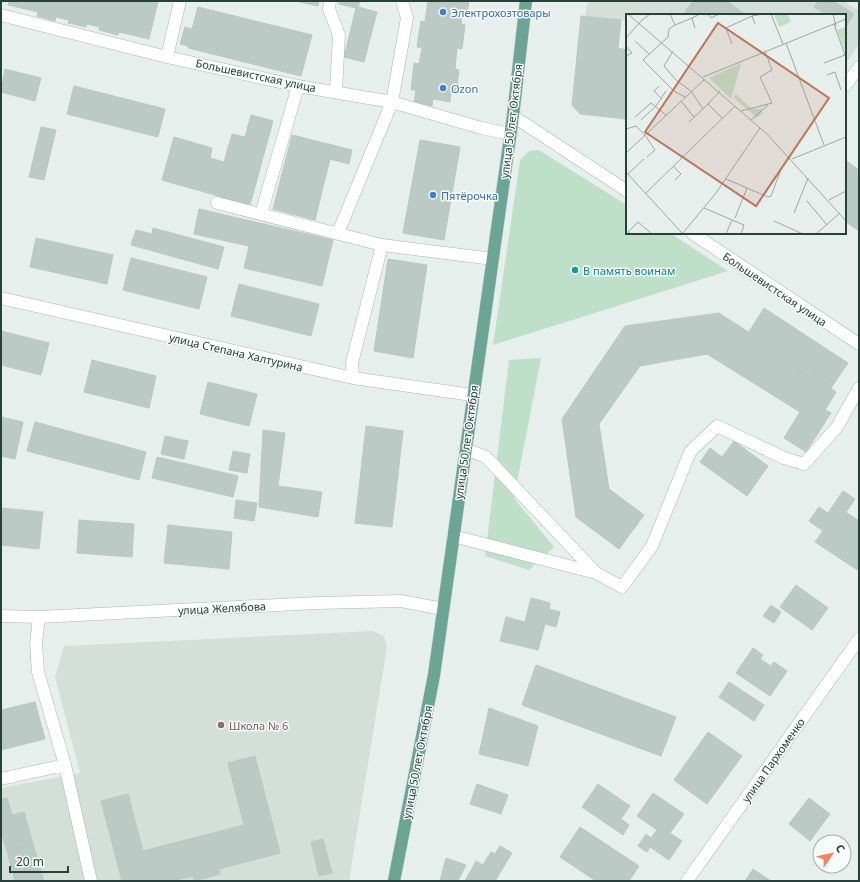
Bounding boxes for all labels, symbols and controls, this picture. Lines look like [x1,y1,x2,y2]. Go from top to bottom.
place label: Электрохозтовары [451,5,551,20]
marker: Электрохозтовары [438,7,448,17]
inset map [626,14,846,234]
street label: Большевистская улица [194,55,318,95]
street label: улица 50 лет Октября [497,63,525,179]
place label: Ozon [451,81,478,96]
marker: Ozon [438,83,448,93]
place label: Пятёрочка [441,188,498,203]
marker: Пятёрочка [428,190,438,200]
street label: Большевистская улица [720,248,830,330]
place label: В память воинам [583,263,675,278]
marker: В память воинам [570,265,580,275]
street label: улица Степана Халтурина [168,329,304,375]
street label: улица 50 лет Октября [451,384,481,500]
street label: улица Желябова [178,598,266,618]
street label: улица 50 лет Октября [399,704,435,820]
street label: улица Пархоменко [738,715,808,805]
place label: Школа № 6 [229,718,288,733]
marker: Школа № 6 [216,720,226,730]
north arrow [812,834,852,874]
text: С [832,841,849,855]
scale bar [10,848,68,874]
text: 20 m [16,853,44,870]

